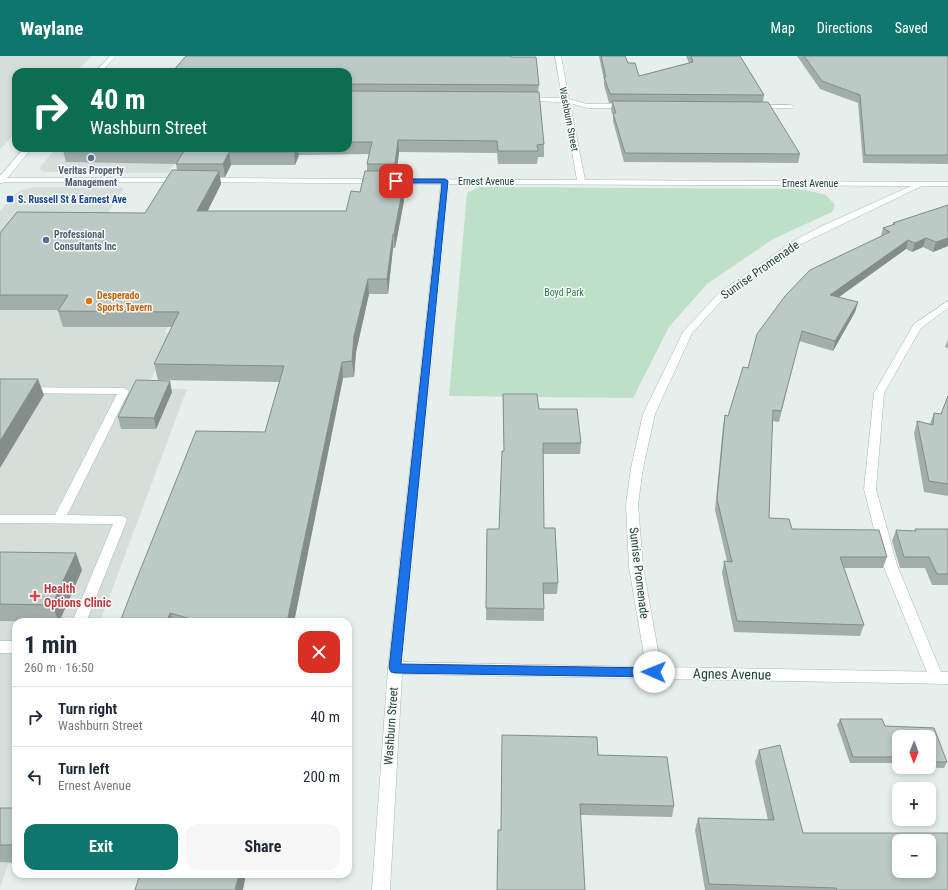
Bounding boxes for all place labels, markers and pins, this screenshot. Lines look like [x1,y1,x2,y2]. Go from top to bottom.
marker: Veritas Property Management [86,153,96,163]
pin [379,164,413,198]
place label: Veritas Property Management [58,165,124,188]
marker: S. Russell St & Earnest Ave [5,194,15,204]
place label: S. Russell St & Earnest Ave [18,194,127,205]
place label: Professional Consultants Inc [54,229,117,252]
marker: Professional Consultants Inc [41,235,51,245]
place label: Desperado Sports Tavern [97,290,152,313]
marker: Desperado Sports Tavern [84,296,94,306]
place label: Health Options Clinic [44,582,112,610]
marker: Health Options Clinic [29,590,41,602]

